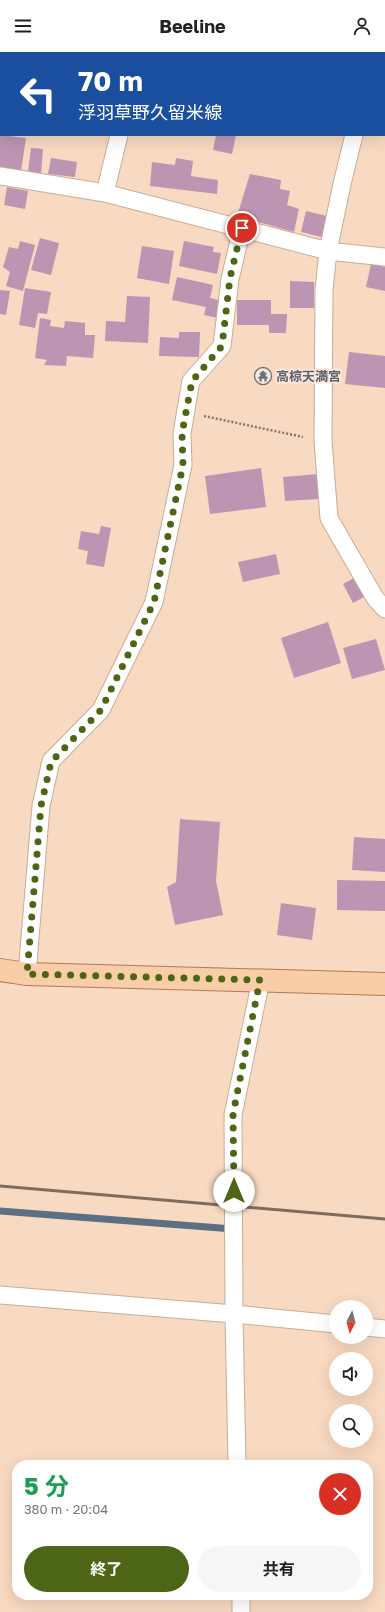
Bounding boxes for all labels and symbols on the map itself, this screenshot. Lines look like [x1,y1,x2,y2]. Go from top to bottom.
pin [225,211,259,245]
temple icon: 高椋天満宮 [253,366,273,386]
place label: 高椋天満宮 [276,368,341,384]
position arrow [213,1170,255,1212]
north arrow [329,1300,373,1344]

